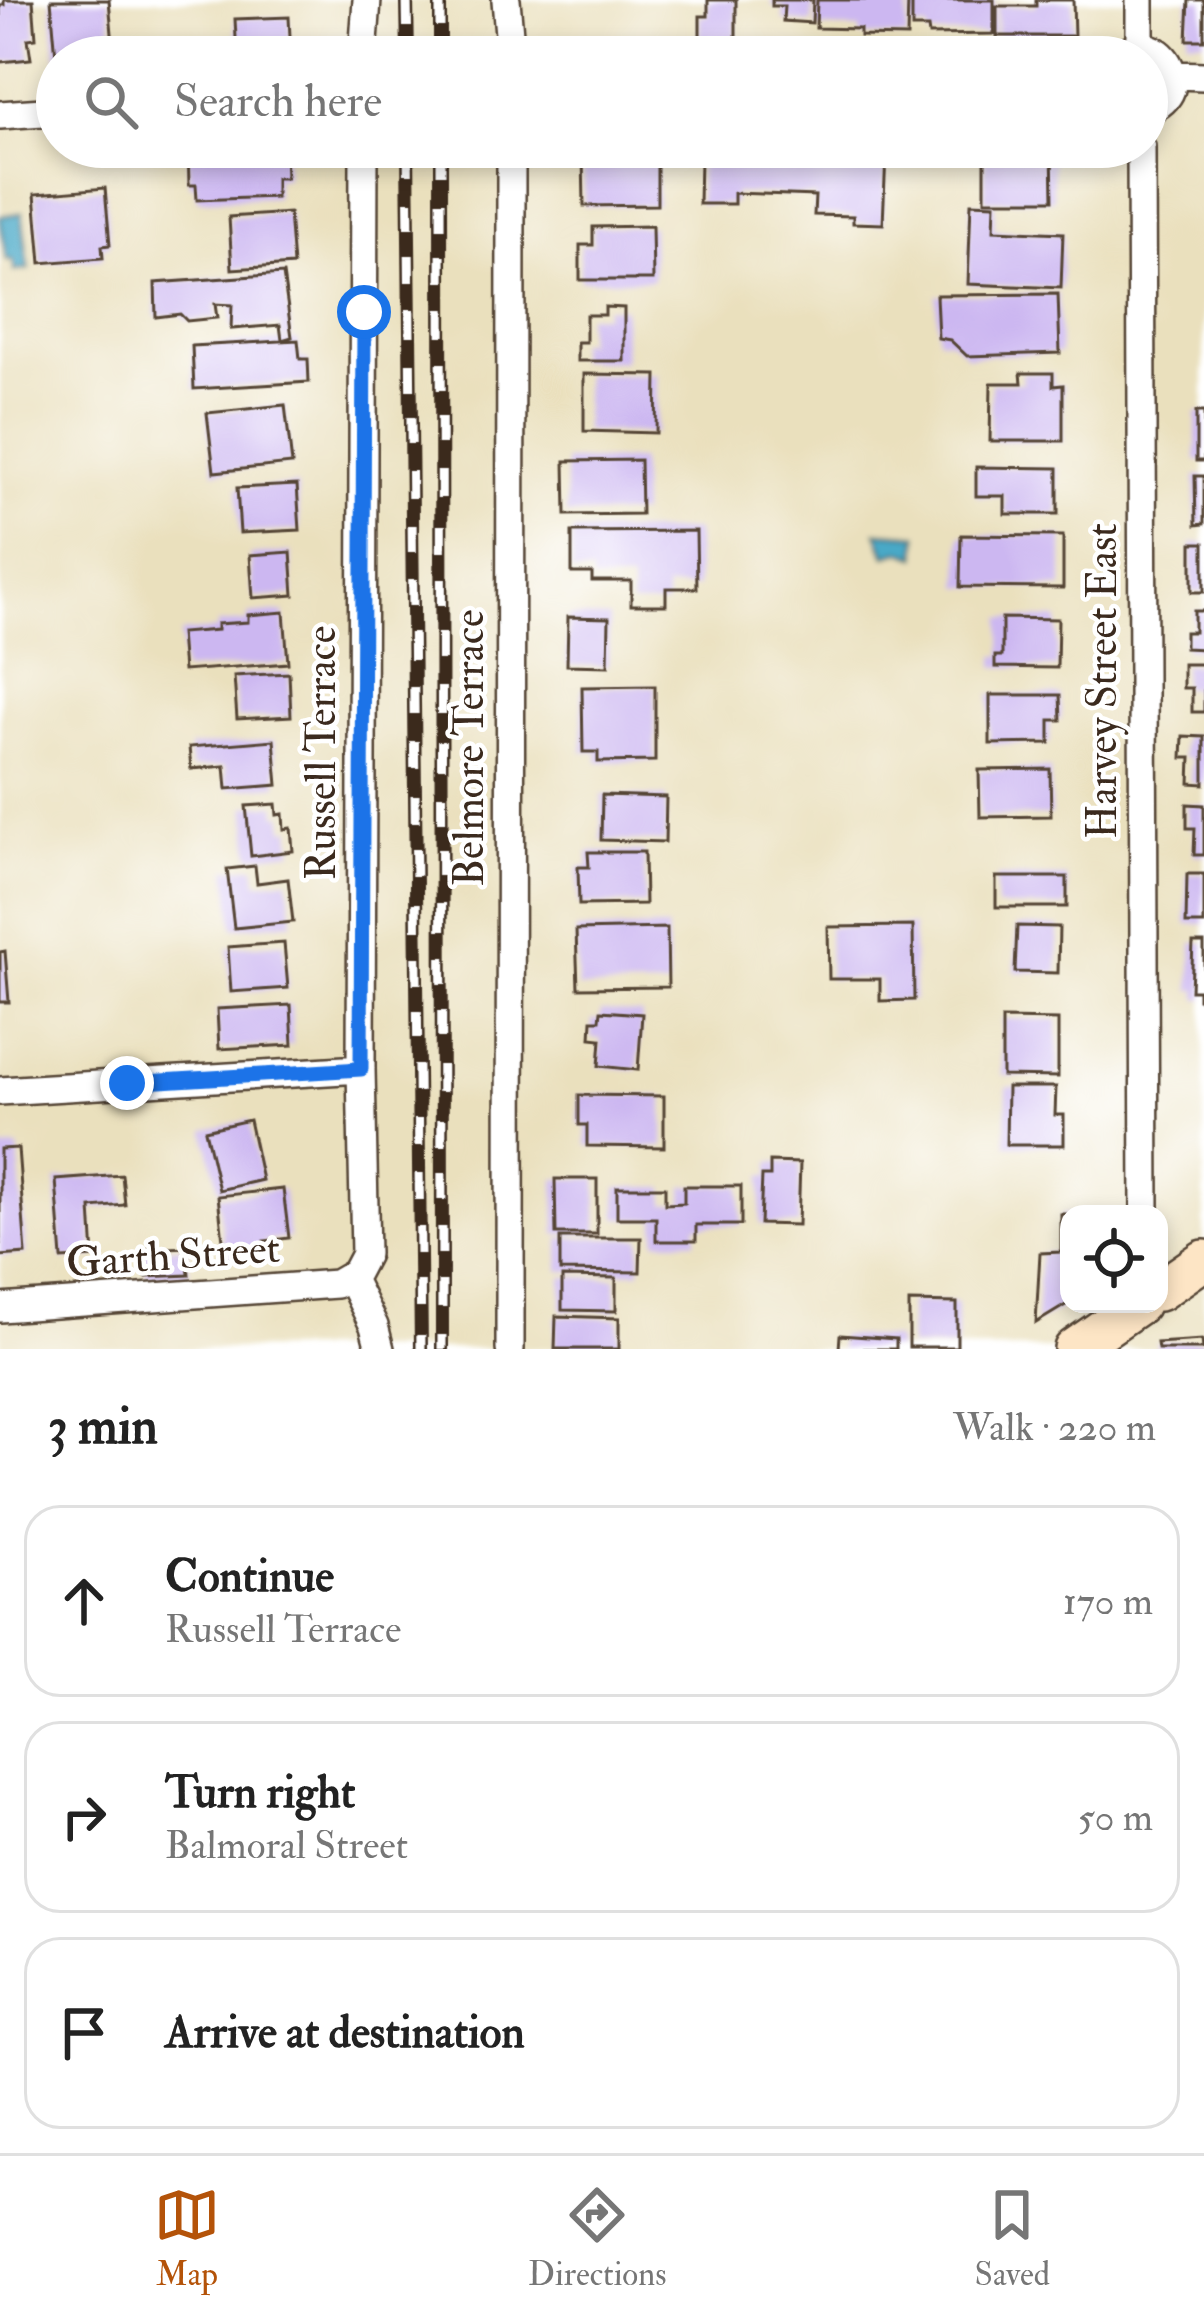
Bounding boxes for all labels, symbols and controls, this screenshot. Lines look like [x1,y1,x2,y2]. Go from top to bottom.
search box [36,36,1168,168]
icon: search [78,69,144,135]
text: Search here [174,74,382,130]
route start [337,285,391,339]
street label: Harvey Street East [1077,523,1129,839]
street label: Belmore Terrace [444,610,496,886]
street label: Russell Terrace [296,626,348,880]
route end [100,1056,154,1110]
map controls [1060,1205,1168,1313]
button: locate [1060,1205,1168,1313]
street label: Garth Street [65,1223,282,1289]
text: 3 min [48,1395,158,1459]
text: Walk · 220 m [953,1403,1156,1452]
text: Continue [165,1549,334,1605]
icon: ahead [51,1568,117,1634]
text: 170 m [1063,1577,1153,1626]
text: Russell Terrace [165,1605,401,1654]
text: Turn right [165,1765,355,1821]
icon: right [51,1784,117,1850]
text: 50 m [1078,1793,1153,1842]
text: Balmoral Street [165,1821,408,1870]
icon: arrive [51,2000,117,2066]
text: Arrive at destination [165,2005,525,2061]
tab: Map [154,2182,220,2295]
tab: Directions [528,2182,667,2295]
tab: Saved [975,2182,1050,2295]

